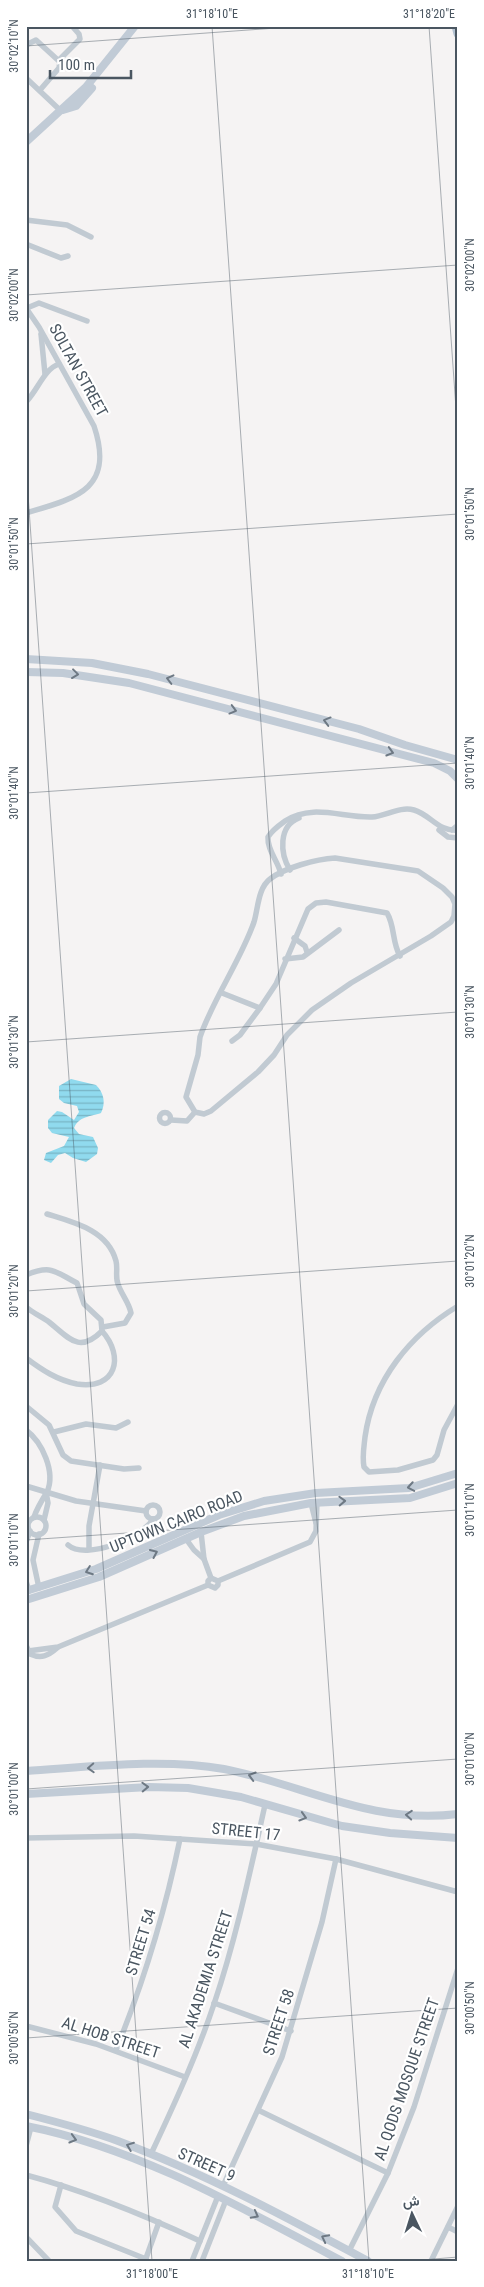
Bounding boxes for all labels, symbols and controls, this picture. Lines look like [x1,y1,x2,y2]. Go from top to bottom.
text: 31°18'10"E [186,7,238,21]
text: 31°18'20"E [403,7,455,21]
text: 30°02'10"N [7,19,21,73]
scale bar [50,48,131,80]
text: 100 m [58,56,95,74]
text: 30°02'00"N [463,238,477,292]
text: 30°02'00"N [7,268,21,322]
street label: SOLTAN STREET [45,320,112,420]
text: 30°01'50"N [463,487,477,541]
text: 30°01'50"N [7,517,21,571]
one-way arrow [71,668,79,679]
one-way arrow [167,675,175,685]
one-way arrow [229,704,237,714]
one-way arrow [324,716,332,726]
text: 30°01'40"N [463,736,477,790]
one-way arrow [386,746,394,757]
text: 30°01'40"N [7,766,21,820]
text: 30°01'30"N [463,985,477,1039]
text: 30°01'30"N [7,1015,21,1069]
text: 30°01'20"N [463,1234,477,1288]
text: 30°01'20"N [7,1264,21,1318]
one-way arrow [407,1482,416,1492]
text: 30°01'10"N [463,1483,477,1537]
street label: UPTOWN CAIRO ROAD [107,1486,245,1557]
one-way arrow [339,1496,347,1506]
text: 30°01'10"N [7,1513,21,1567]
one-way arrow [149,1549,158,1560]
one-way arrow [85,1565,93,1575]
text: 30°01'00"N [463,1732,477,1786]
text: 30°01'00"N [7,1762,21,1816]
one-way arrow [86,1762,94,1773]
one-way arrow [248,1772,256,1782]
one-way arrow [142,1782,149,1792]
one-way arrow [405,1809,413,1820]
one-way arrow [299,1811,307,1821]
street label: STREET 17 [211,1818,281,1845]
street label: STREET 54 [121,1906,160,1978]
street label: AL AKADEMIA STREET [174,1908,237,2050]
text: 30°00'50"N [463,1981,477,2035]
street label: STREET 58 [259,1987,298,2058]
street label: AL QODS MOSQUE STREET [370,1995,443,2163]
text: 30°00'50"N [7,2011,21,2065]
street label: AL HOB STREET [59,2013,162,2062]
one-way arrow [69,2133,77,2143]
one-way arrow [127,2142,135,2152]
street label: STREET 9 [175,2143,238,2185]
north arrow [386,2190,436,2240]
text: ش [402,2192,420,2211]
one-way arrow [250,2209,259,2219]
one-way arrow [321,2234,330,2244]
text: 31°18'00"E [126,2267,178,2281]
text: 31°18'10"E [342,2267,394,2281]

